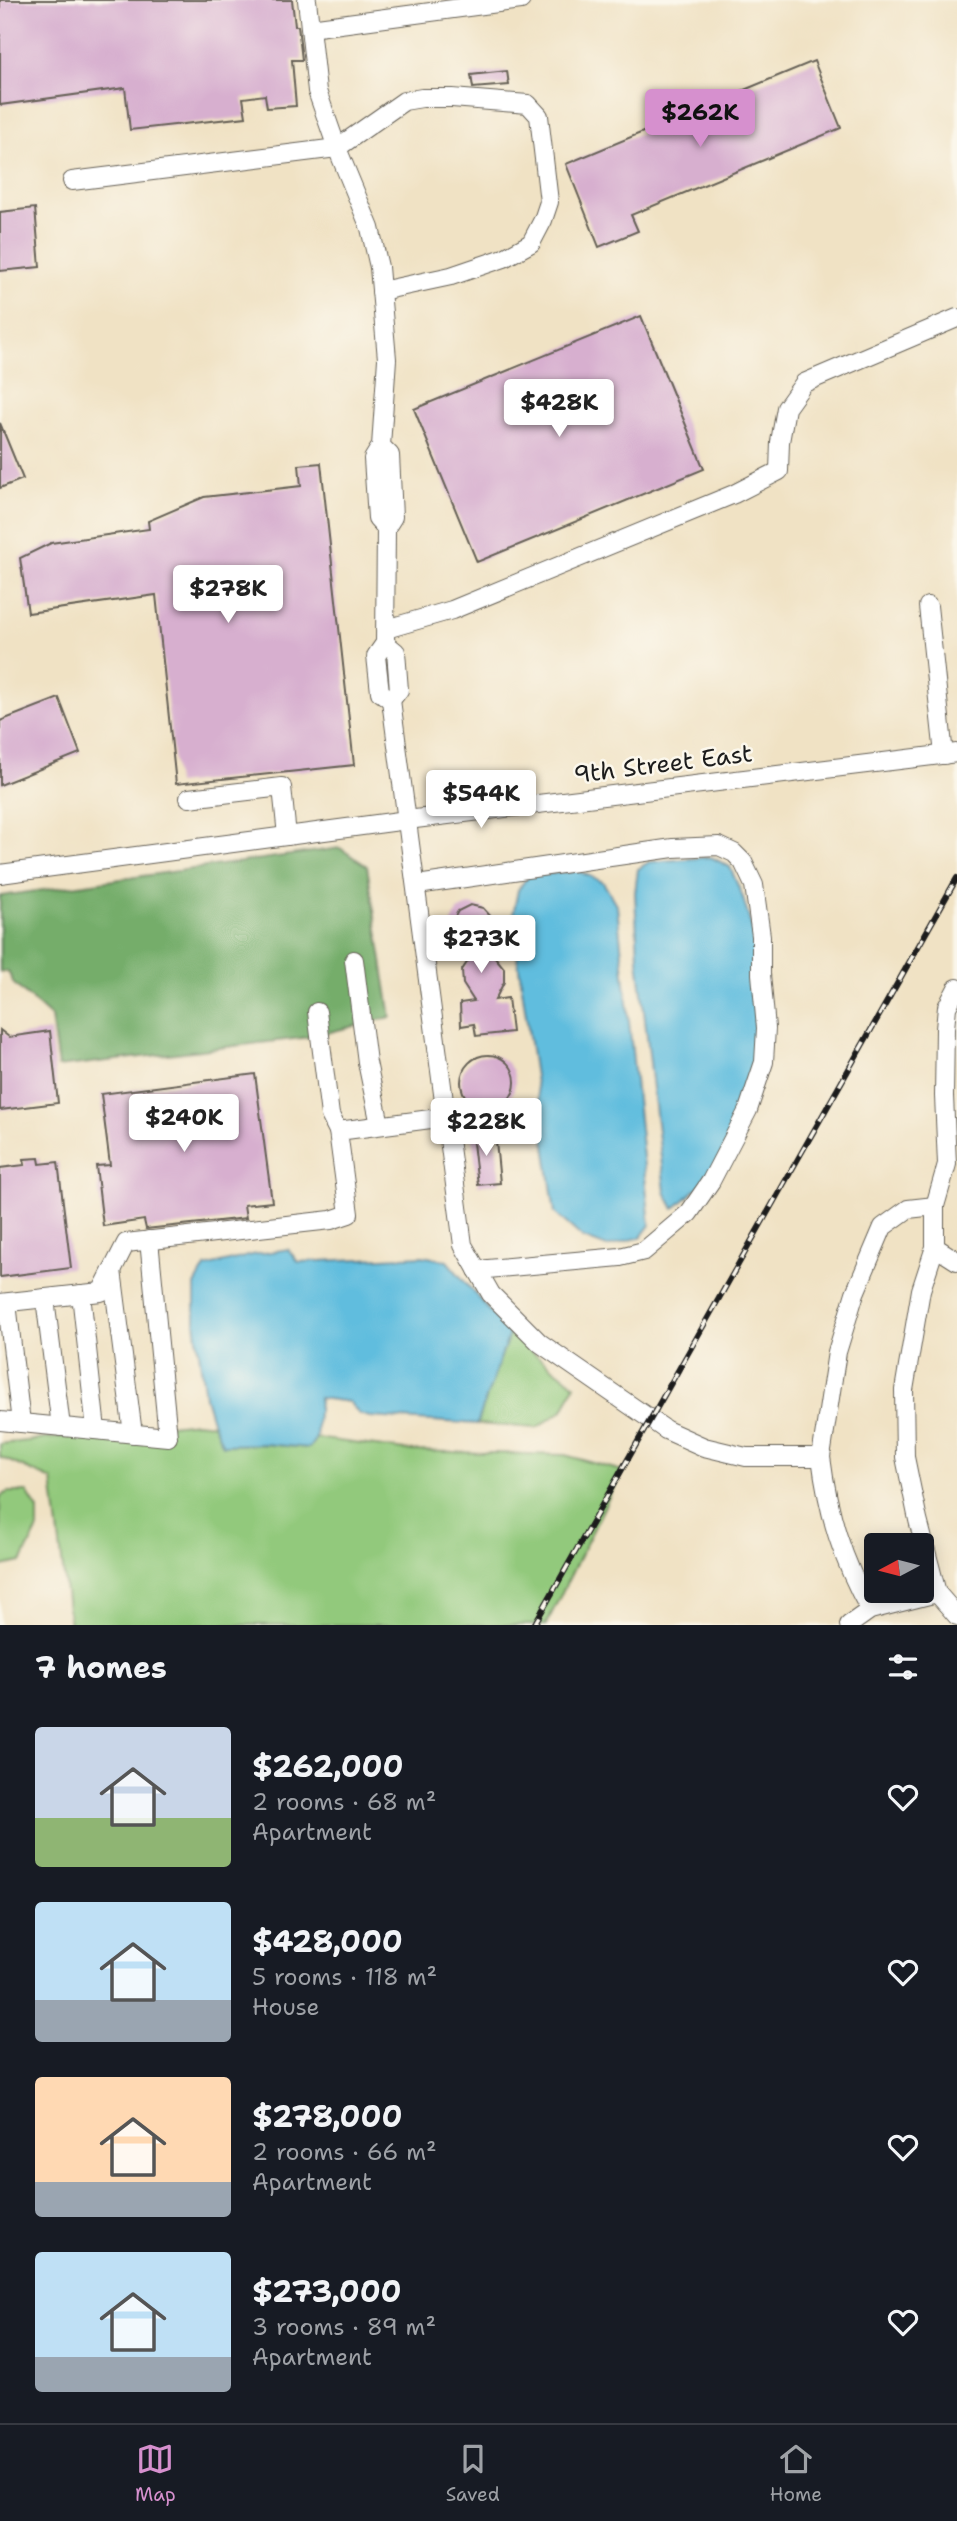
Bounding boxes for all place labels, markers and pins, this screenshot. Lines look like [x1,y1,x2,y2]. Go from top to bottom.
pin: $262K [651,90,749,149]
pin: $428K [510,380,608,439]
pin: $278K [179,566,277,625]
pin: $544K [432,770,530,830]
pin: $273K [432,916,530,975]
pin: $240K [135,1094,233,1154]
pin: $228K [437,1098,535,1158]

